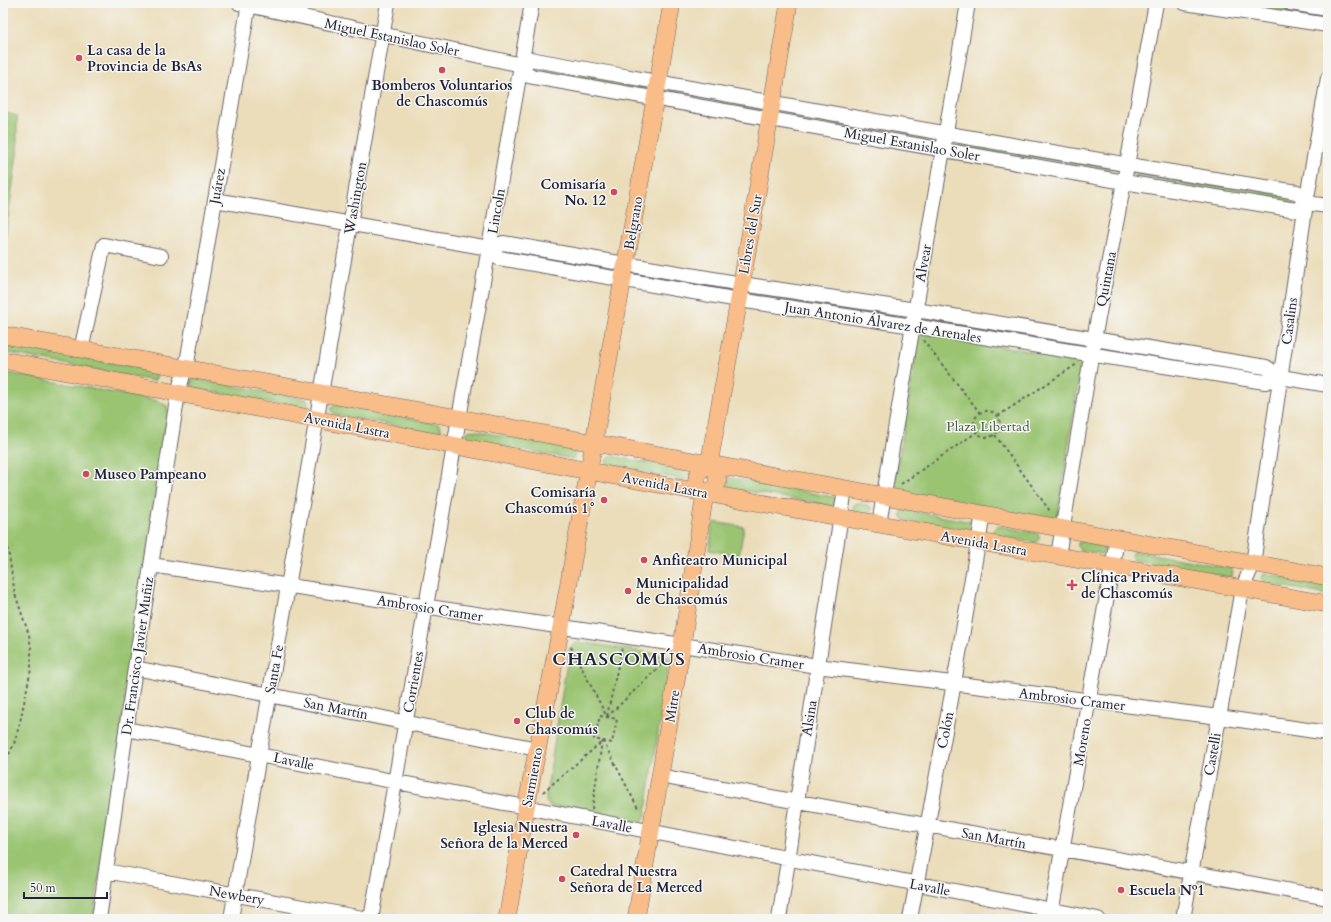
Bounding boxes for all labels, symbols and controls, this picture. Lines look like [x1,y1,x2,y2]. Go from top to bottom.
street label: Miguel Estanislao Soler [323,14,462,61]
place label: La casa de la Provincia de BsAs [87,41,202,76]
marker: La casa de la Provincia de BsAs [74,53,84,63]
marker: Bomberos Voluntarios de Chascomús [437,65,447,75]
place label: Bomberos Voluntarios de Chascomús [371,76,513,111]
street label: Miguel Estanislao Soler [843,123,982,166]
street label: Washington [340,160,371,237]
street label: Juárez [205,166,230,208]
place label: Comisaría No. 12 [540,175,606,210]
street label: Lincoln [483,187,510,235]
marker: Comisaría No. 12 [609,187,619,197]
street label: Libres del Sur [734,192,767,276]
street label: Belgrano [619,194,648,251]
street label: Alvear [911,242,936,284]
street label: Quintana [1092,250,1121,308]
street label: Casalins [1277,296,1302,346]
street label: Juan Antonio Álvarez de Arenales [781,297,983,347]
street label: Avenida Lastra [302,408,392,443]
park label: Plaza Libertad [946,417,1030,436]
place label: Museo Pampeano [94,465,207,484]
street label: Avenida Lastra [620,468,710,503]
marker: Museo Pampeano [81,469,91,479]
place label: Comisaría Chascomús 1° [505,483,596,518]
marker: Comisaría Chascomús 1° [599,495,609,505]
street label: Avenida Lastra [939,527,1029,560]
place label: Anfiteatro Municipal [652,551,787,570]
marker: Anfiteatro Municipal [639,555,649,565]
place label: Clínica Privada de Chascomús [1081,568,1179,603]
place label: Municipalidad de Chascomús [636,574,729,609]
street label: Dr. Francisco Javier Muñiz [117,575,158,736]
marker: Clínica Privada de Chascomús [1066,579,1078,591]
marker: Municipalidad de Chascomús [623,586,633,596]
street label: Ambrosio Cramer [376,591,485,626]
street label: Ambrosio Cramer [697,639,806,674]
street label: Santa Fe [261,643,288,695]
district label: CHASCOMÚS [552,647,686,672]
street label: Corrientes [399,649,428,714]
street label: Ambrosio Cramer [1018,684,1127,716]
street label: Mitre [661,688,684,724]
street label: San Martín [302,693,370,724]
street label: Alsina [797,699,822,737]
place label: Club de Chascomús [525,704,598,739]
street label: Colón [933,710,958,750]
marker: Club de Chascomús [512,716,522,726]
street label: Moreno [1069,717,1096,767]
street label: Castelli [1199,731,1226,777]
street label: Sarmiento [517,745,548,808]
street label: Lavalle [272,748,316,775]
street label: Lavalle [590,811,634,838]
place label: Iglesia Nuestra Señora de la Merced [440,818,568,853]
street label: San Martín [960,823,1028,854]
marker: Iglesia Nuestra Señora de la Merced [571,830,581,840]
place label: Catedral Nuestra Señora de La Merced [570,862,702,897]
scale bar [24,874,107,900]
marker: Catedral Nuestra Señora de La Merced [557,874,567,884]
street label: Lavalle [908,874,952,901]
text: 50 m [30,880,57,896]
street label: Newbery [208,881,267,910]
place label: Escuela Nº1 [1129,881,1205,900]
marker: Escuela Nº1 [1116,885,1126,895]

